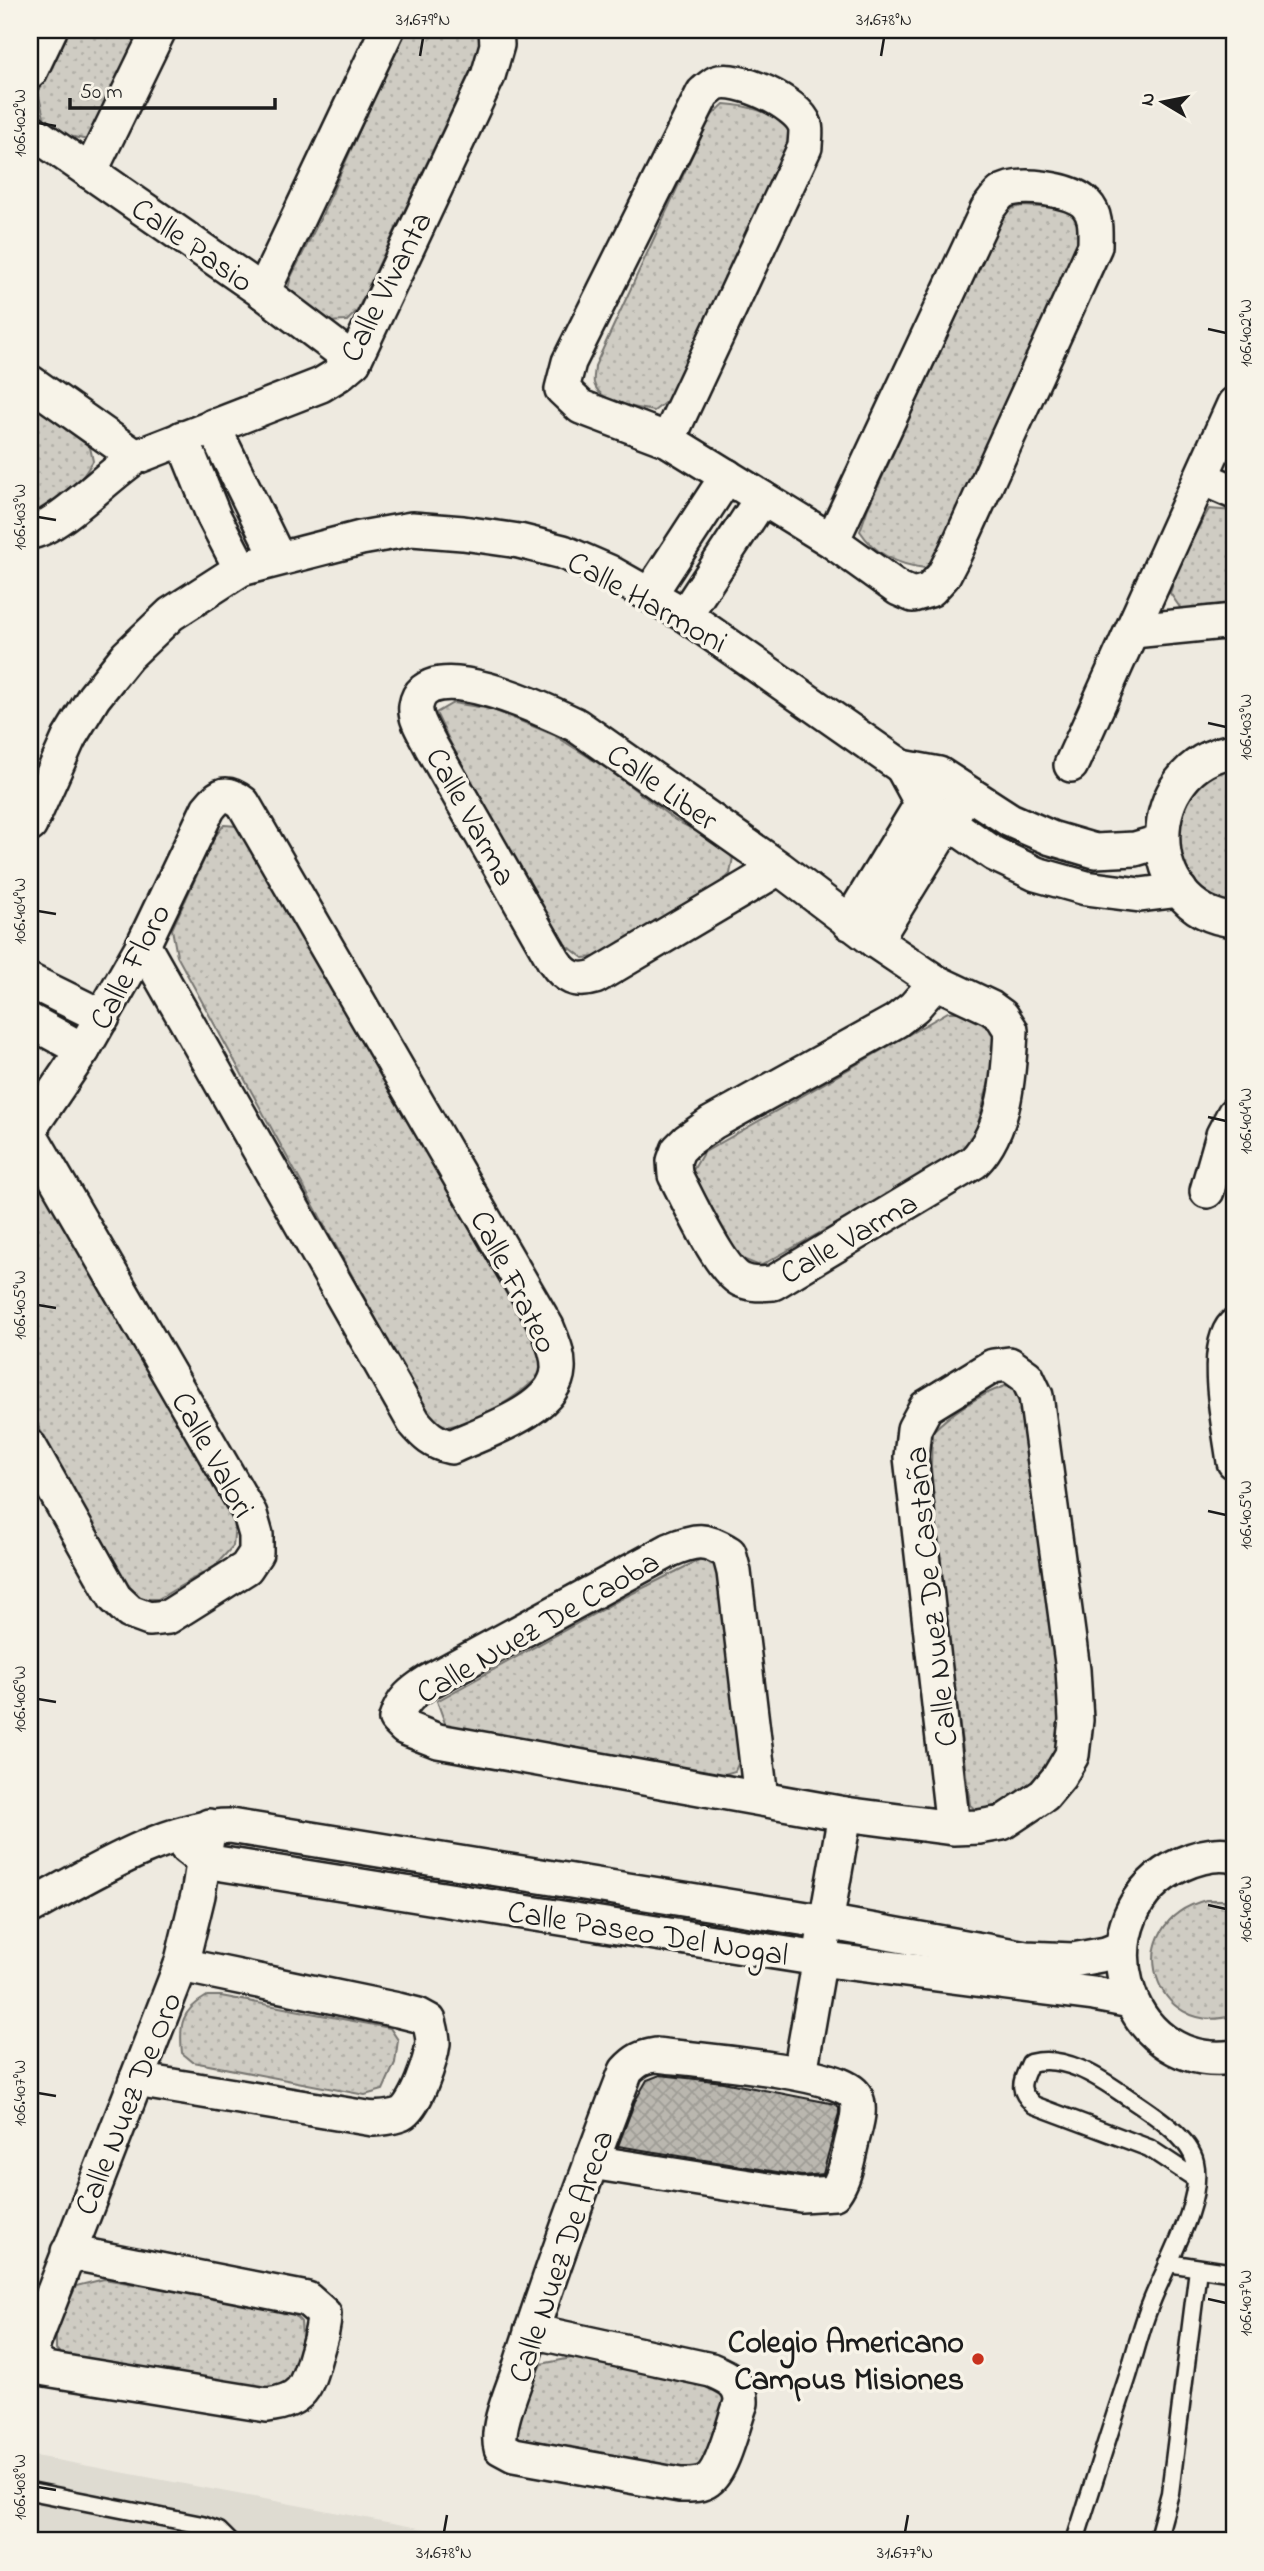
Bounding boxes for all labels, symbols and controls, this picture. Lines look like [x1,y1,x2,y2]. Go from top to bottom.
text: 31.679°N [396,8,450,34]
text: 31.678°N [856,8,912,34]
scale bar [70,66,275,110]
north arrow [1128,66,1198,136]
text: 50 m [80,78,123,108]
text: 106.402°W [8,89,34,157]
text: N [1134,91,1163,108]
street label: Calle Pasio [120,187,262,306]
street label: Calle Vivanta [330,204,446,371]
text: 106.402°W [1234,299,1260,367]
text: 106.403°W [8,484,34,550]
street label: Calle Harmoni [558,541,735,667]
text: 106.403°W [1234,694,1260,760]
street label: Calle Liber [596,733,726,844]
street label: Calle Varma [411,740,526,896]
text: 106.404°W [8,878,34,944]
street label: Calle Floro [79,896,185,1039]
text: 106.404°W [1234,1088,1260,1154]
street label: Calle Varma [772,1182,927,1298]
street label: Calle Frateo [456,1203,568,1362]
text: 106.405°W [8,1270,34,1340]
street label: Calle Valori [157,1384,265,1527]
street label: Calle Nuez De Castaña [894,1444,973,1749]
text: 106.405°W [1234,1480,1260,1550]
street label: Calle Nuez De Caoba [408,1540,669,1718]
text: 106.406°W [8,1665,34,1732]
text: 106.406°W [1234,1875,1260,1942]
street label: Calle Paseo Del Nogal [504,1890,791,1981]
street label: Calle Nuez De Oro [64,1986,196,2223]
text: 106.407°W [8,2060,34,2126]
street label: Calle Nuez De Areca [498,2124,629,2390]
text: 106.407°W [1234,2270,1260,2336]
place label: Colegio Americano Campus Misiones [728,2321,964,2405]
marker: Colegio Americano Campus Misiones [970,2351,986,2367]
text: 106.408°W [8,2454,34,2520]
text: 31.678°N [416,2541,472,2567]
text: 31.677°N [877,2541,933,2567]

